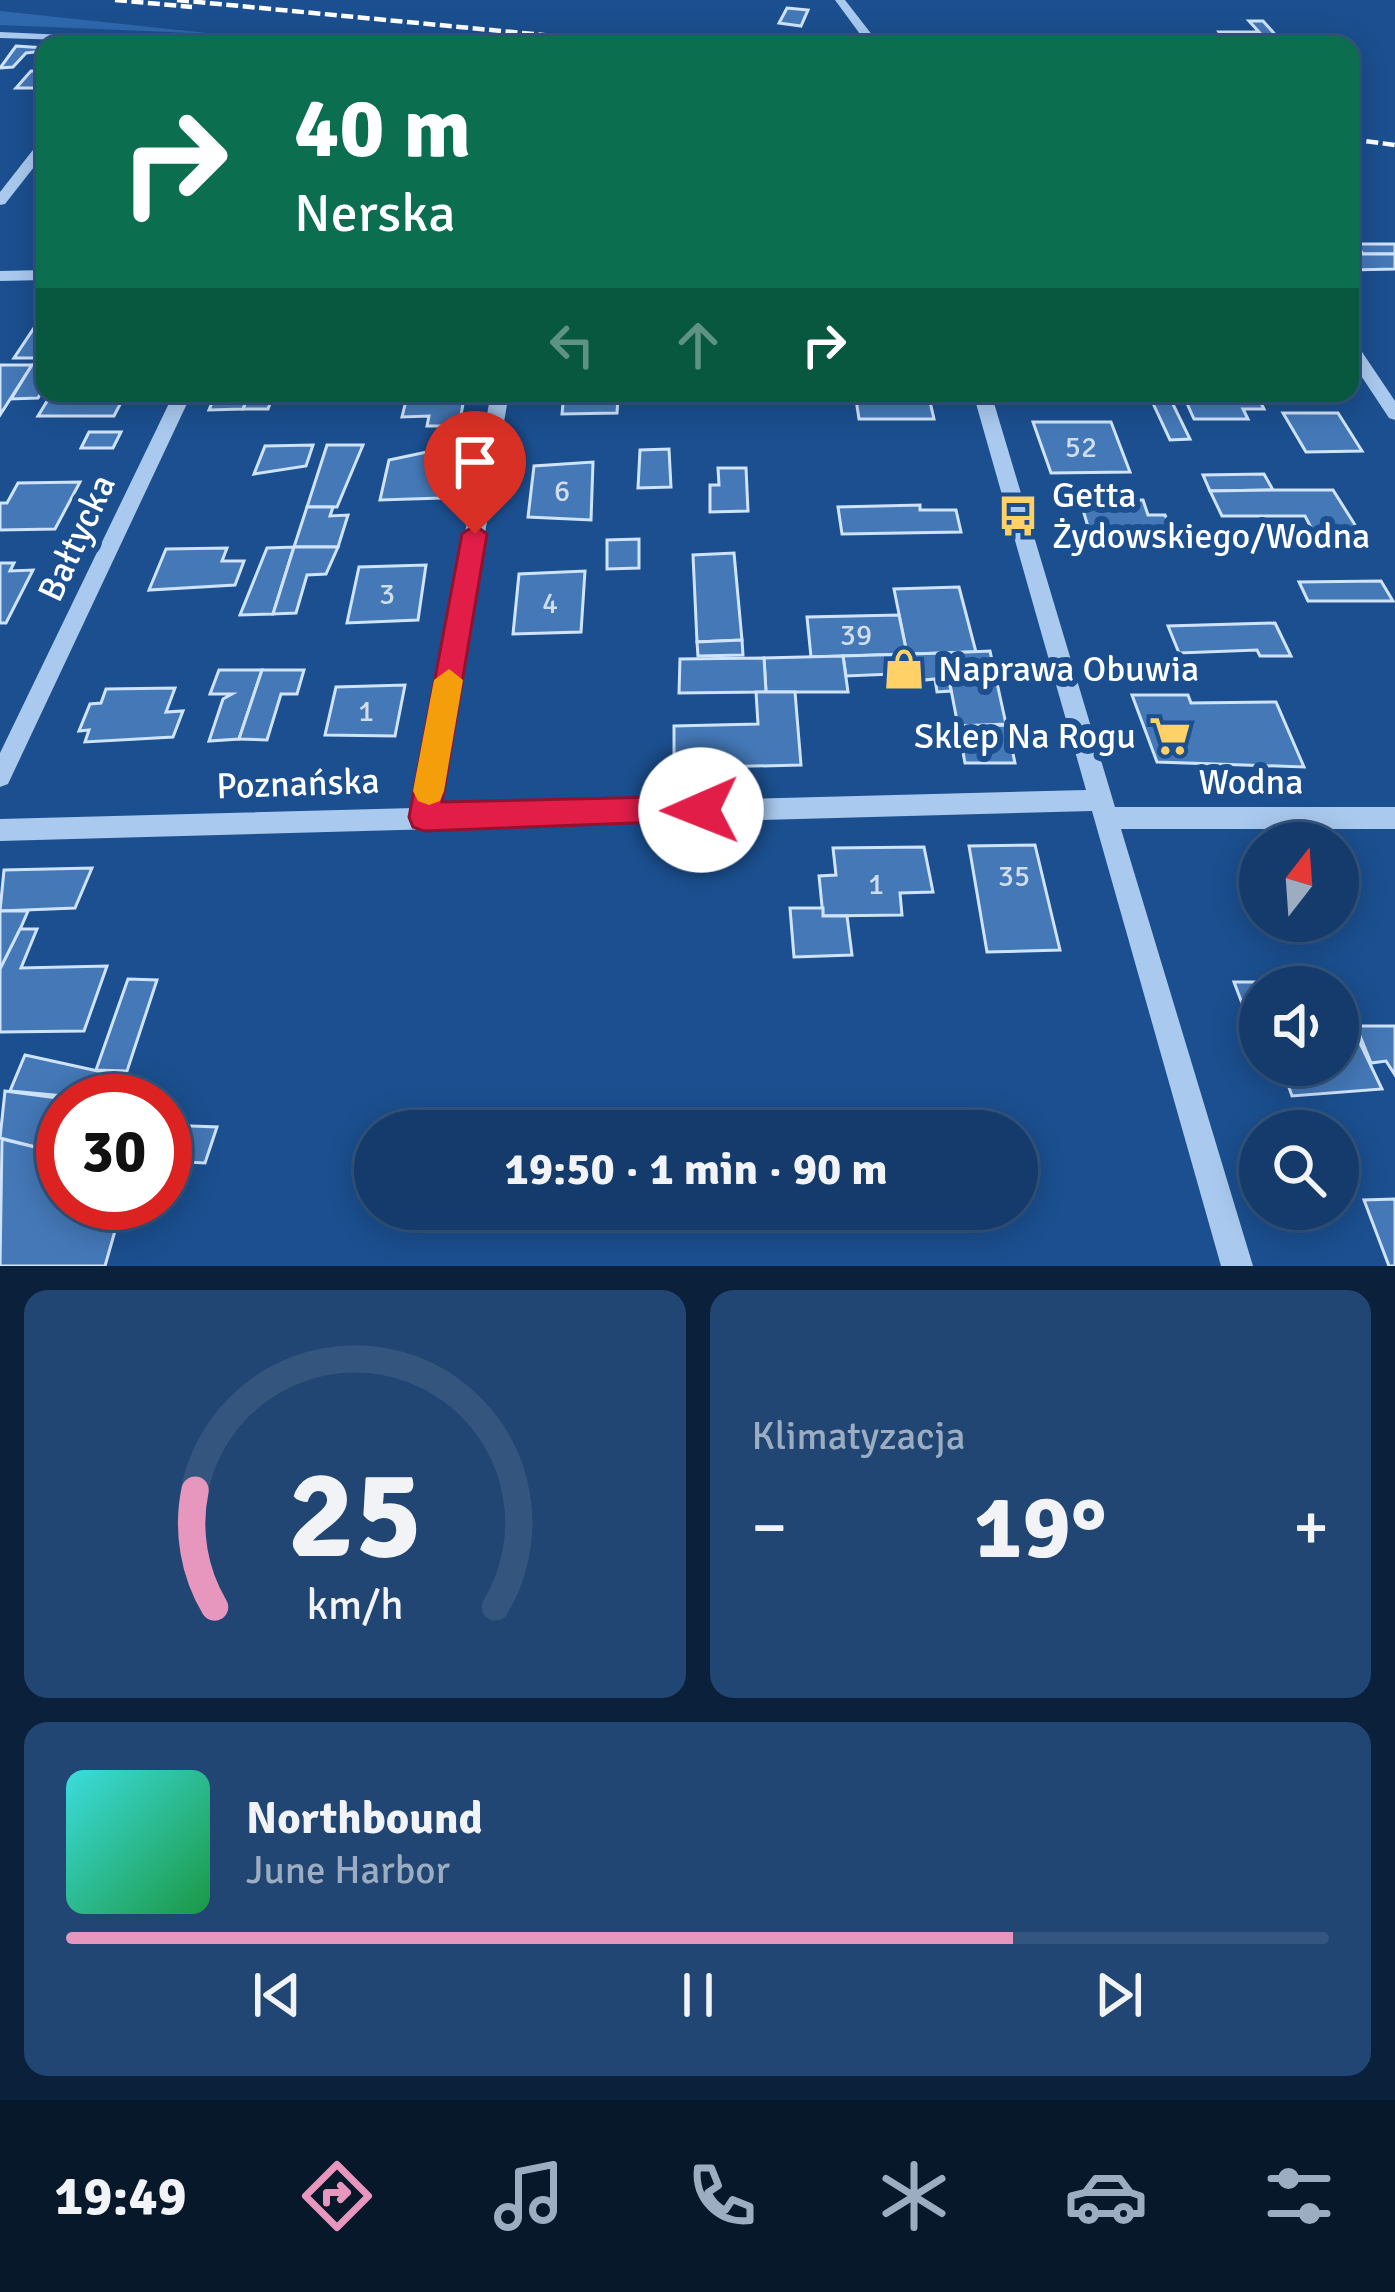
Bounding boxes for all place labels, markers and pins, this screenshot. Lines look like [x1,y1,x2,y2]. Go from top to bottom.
pin [424,411,526,534]
place label: Getta Żydowskiego/Wodna [1052,473,1370,559]
bus stop icon: Getta Żydowskiego/Wodna [995,493,1041,539]
shop icon: Naprawa Obuwia [881,646,927,692]
place label: Naprawa Obuwia [938,647,1199,692]
supermarket icon: Sklep Na Rogu [1147,713,1193,759]
place label: Sklep Na Rogu [914,714,1136,759]

